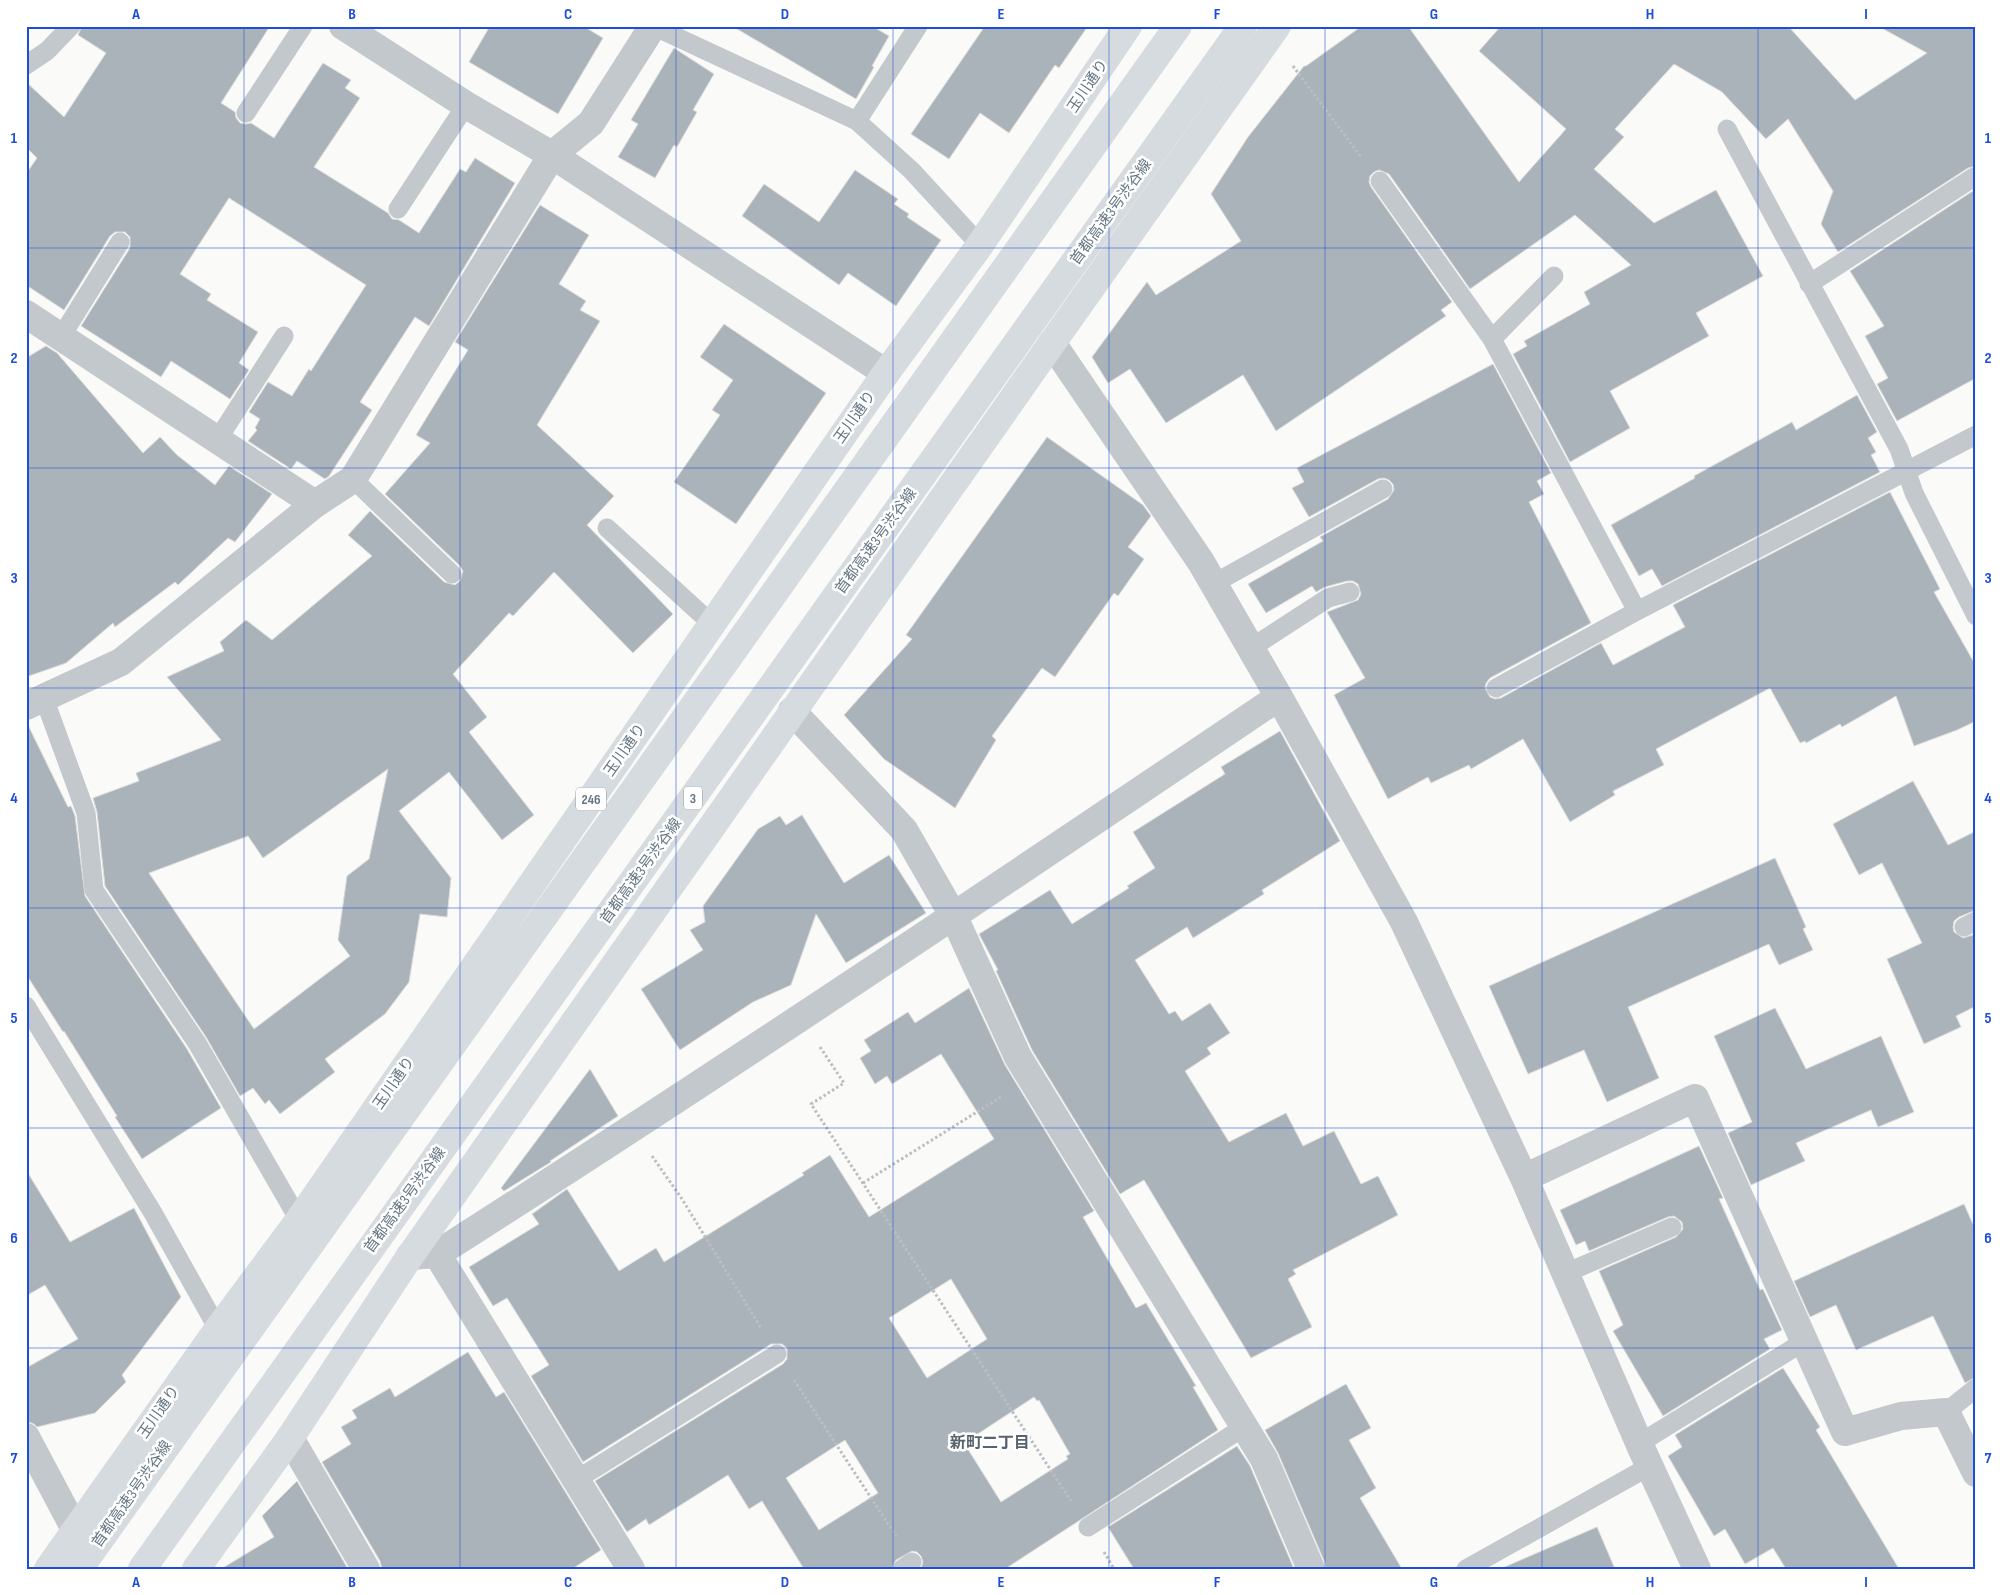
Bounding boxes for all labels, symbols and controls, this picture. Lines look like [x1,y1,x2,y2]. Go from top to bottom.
text: A [131,5,140,24]
text: B [348,5,356,24]
text: C [564,5,572,24]
text: D [781,5,789,24]
text: E [998,5,1005,24]
text: F [1214,5,1221,24]
text: G [1430,5,1438,24]
text: H [1646,5,1654,24]
text: I [1864,5,1868,24]
street label: 玉川通り [1063,56,1113,116]
text: 1 [11,129,18,148]
text: 1 [1985,129,1992,148]
street label: 首都高速3号渋谷線 [1066,155,1156,269]
text: 2 [10,349,18,368]
text: 2 [1984,349,1992,368]
street label: 玉川通り [830,387,880,447]
street label: 首都高速3号渋谷線 [831,484,921,598]
text: 3 [10,569,18,588]
text: 3 [1984,569,1992,588]
street label: 玉川通り [600,720,650,780]
road number: 3 [684,786,702,810]
road number: 246 [576,788,606,811]
text: 4 [10,789,18,808]
text: 4 [1984,789,1992,808]
street label: 首都高速3号渋谷線 [596,814,686,928]
text: 5 [10,1009,18,1028]
text: 5 [1984,1009,1992,1028]
street label: 玉川通り [369,1053,419,1113]
street label: 首都高速3号渋谷線 [360,1143,450,1257]
text: 6 [10,1229,18,1248]
text: 6 [1984,1229,1992,1248]
street label: 玉川通り [134,1382,184,1442]
district label: 新町二丁目 [950,1434,1030,1453]
street label: 首都高速3号渋谷線 [88,1437,176,1551]
text: 7 [11,1449,18,1468]
text: 7 [1985,1449,1992,1468]
text: A [131,1573,140,1592]
text: B [348,1573,356,1592]
text: C [564,1573,572,1592]
text: D [781,1573,789,1592]
text: E [998,1573,1005,1592]
text: F [1214,1573,1221,1592]
text: G [1430,1573,1438,1592]
text: H [1646,1573,1654,1592]
text: I [1864,1573,1868,1592]

